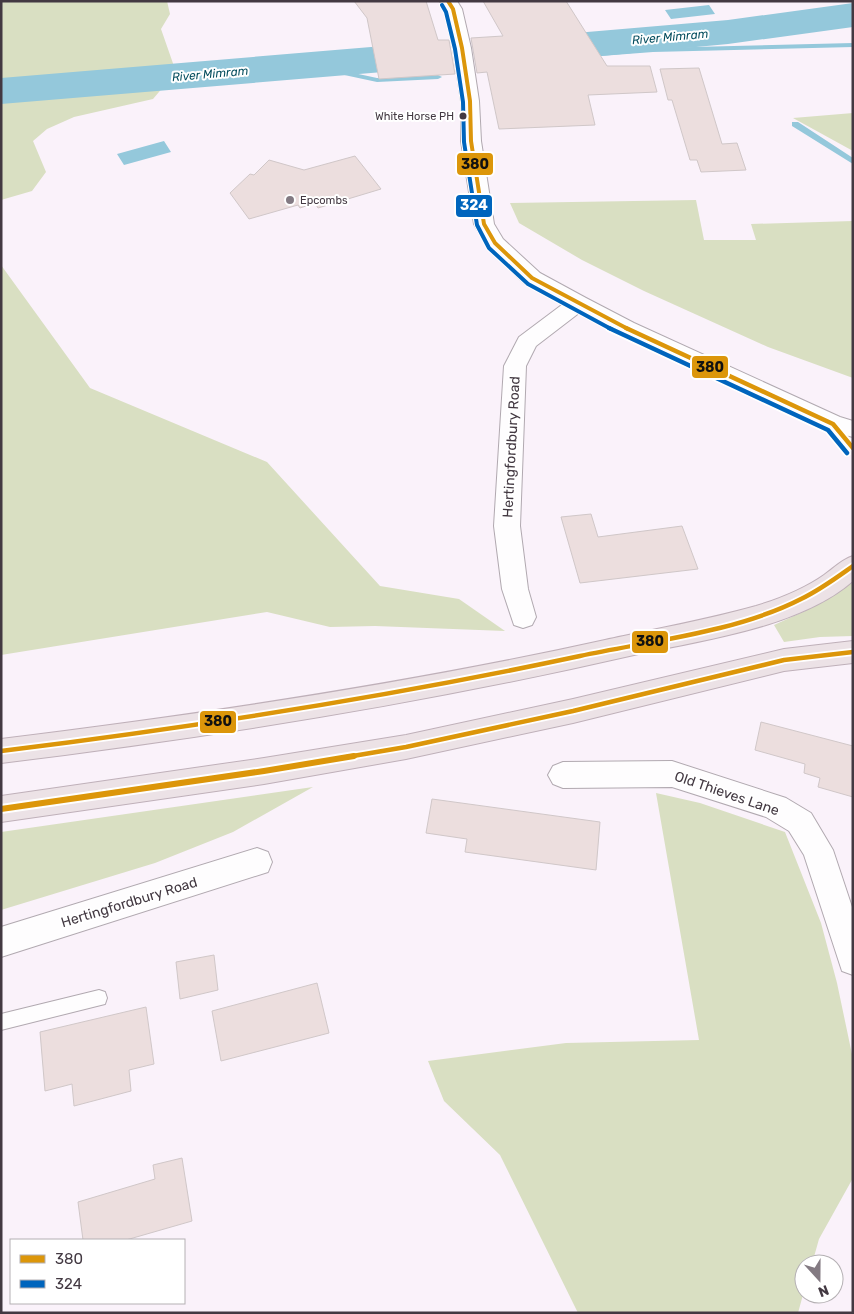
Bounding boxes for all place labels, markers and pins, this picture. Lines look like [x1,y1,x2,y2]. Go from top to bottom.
place label: White Horse PH [375,110,454,123]
marker: White Horse PH [458,111,468,121]
marker: Epcombs [284,194,296,206]
place label: Epcombs [300,194,348,207]

